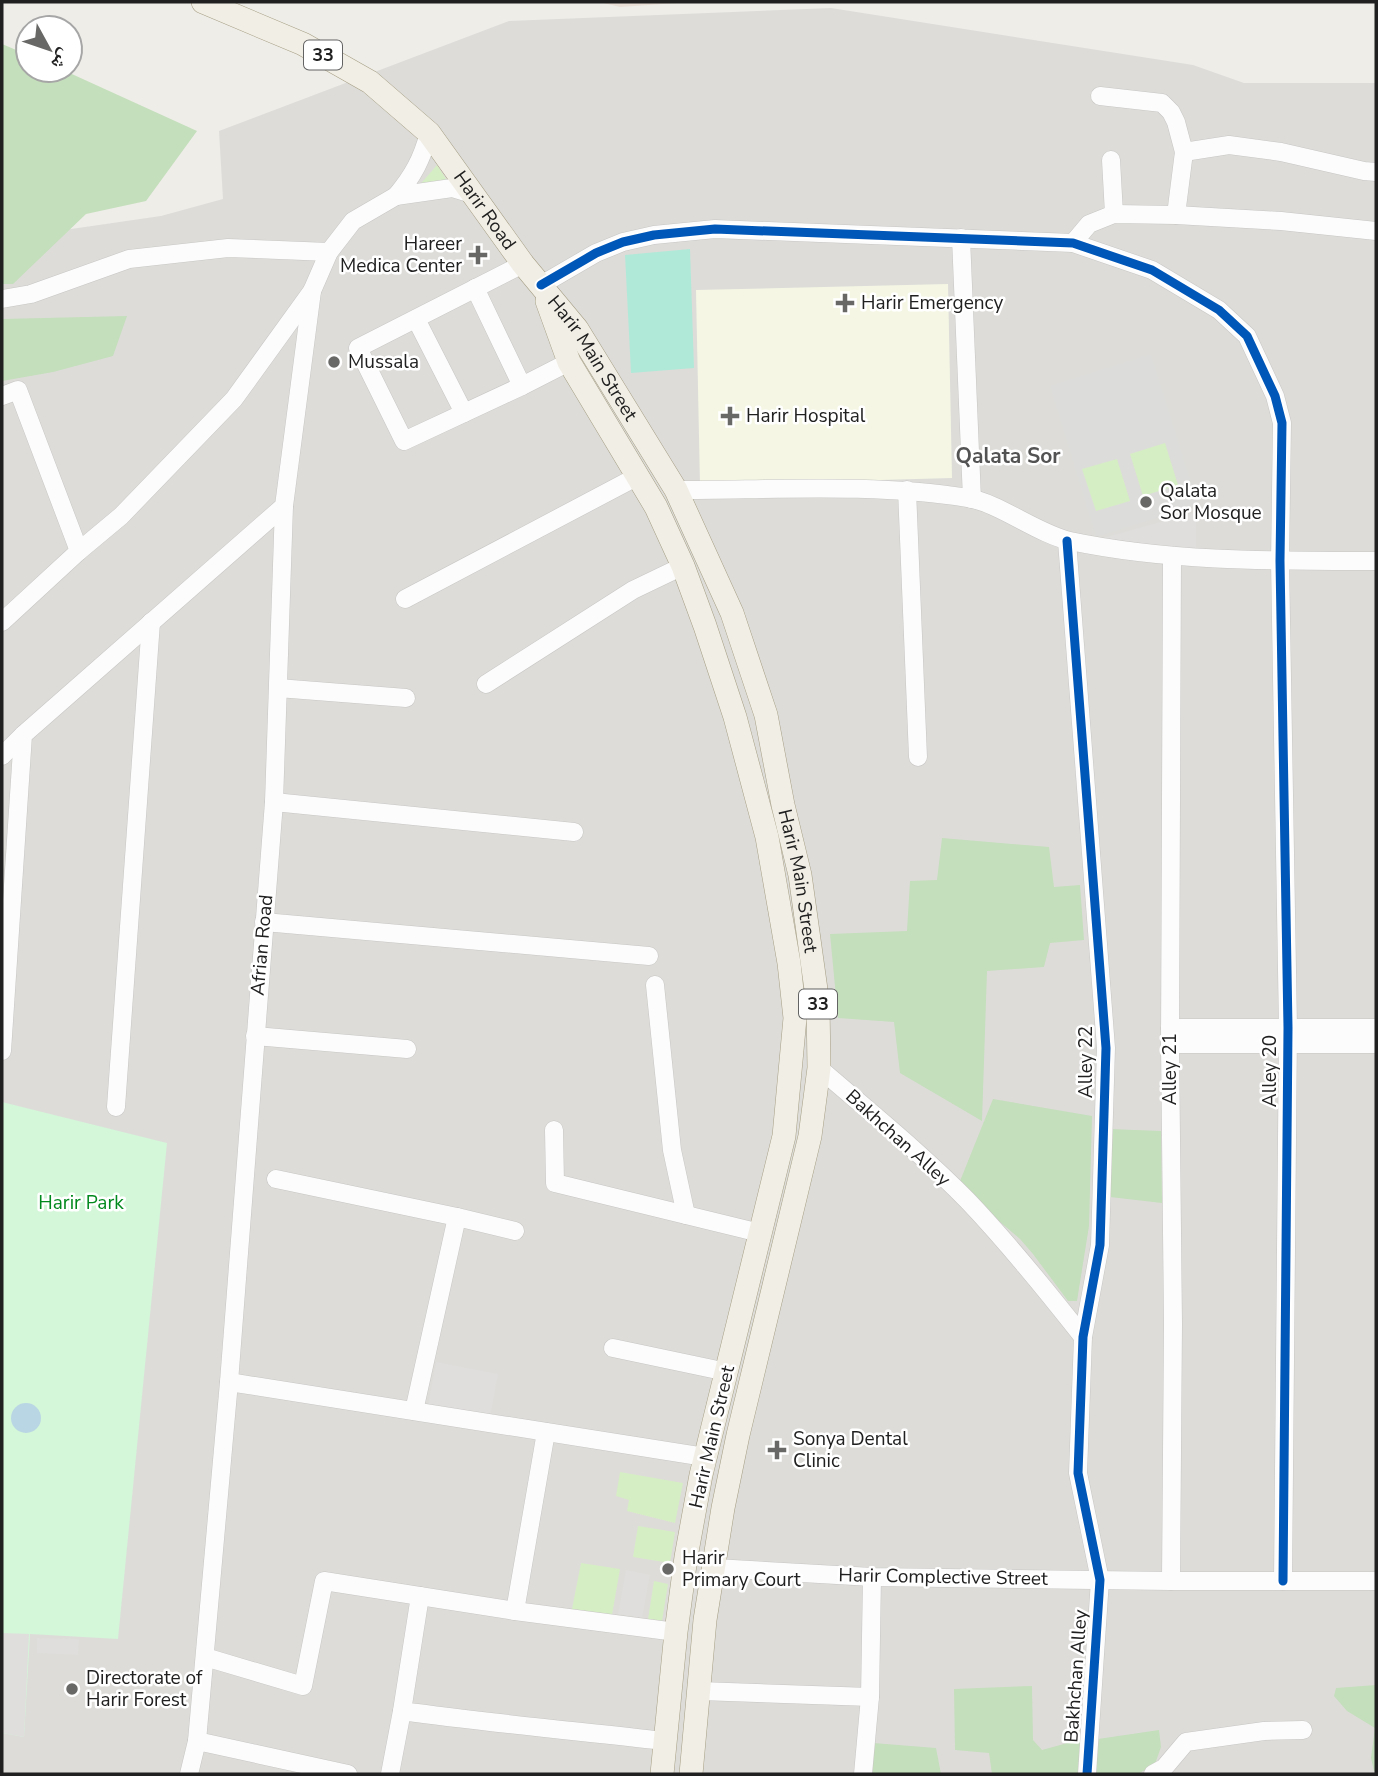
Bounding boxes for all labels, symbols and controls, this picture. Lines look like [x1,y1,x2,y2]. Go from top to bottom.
north arrow [14,14,84,84]
road number: 33 [304,40,342,70]
text: ش [45,43,78,75]
street label: Harir Road [447,166,522,255]
place label: Hareer Medica Center [340,231,462,279]
marker: Hareer Medica Center [468,245,488,265]
street label: Harir Main Street [541,290,644,426]
place label: Harir Emergency [861,290,1003,316]
marker: Harir Emergency [835,293,855,313]
place label: Mussala [348,349,419,375]
marker: Mussala [326,354,342,370]
place label: ‌Harir Hospital [746,403,866,429]
marker: ‌Harir Hospital [720,406,740,426]
district label: Qalata Sor [956,442,1061,470]
place label: Qalata Sor Mosque [1160,478,1262,526]
marker: Qalata Sor Mosque [1138,494,1154,510]
street label: Harir Main Street [771,806,824,955]
street label: Afrian Road [245,893,279,997]
road number: 33 [799,989,837,1018]
street label: Alley 22 [1073,1026,1099,1098]
street label: Alley 21 [1157,1033,1183,1105]
street label: Alley 20 [1257,1035,1283,1107]
street label: Bakhchan Alley [840,1084,956,1192]
park label: Harir Park [38,1190,124,1216]
street label: Harir Main Street [683,1363,741,1511]
place label: Sonya Dental Clinic [793,1426,908,1474]
marker: Sonya Dental Clinic [767,1440,787,1460]
place label: Harir Primary Court [682,1545,801,1593]
marker: Harir Primary Court [660,1561,676,1577]
street label: Harir Complective Street [838,1562,1048,1592]
street label: Bakhchan Alley [1058,1608,1094,1743]
place label: Directorate of Harir Forest [86,1665,203,1713]
marker: Directorate of Harir Forest [64,1681,80,1697]

